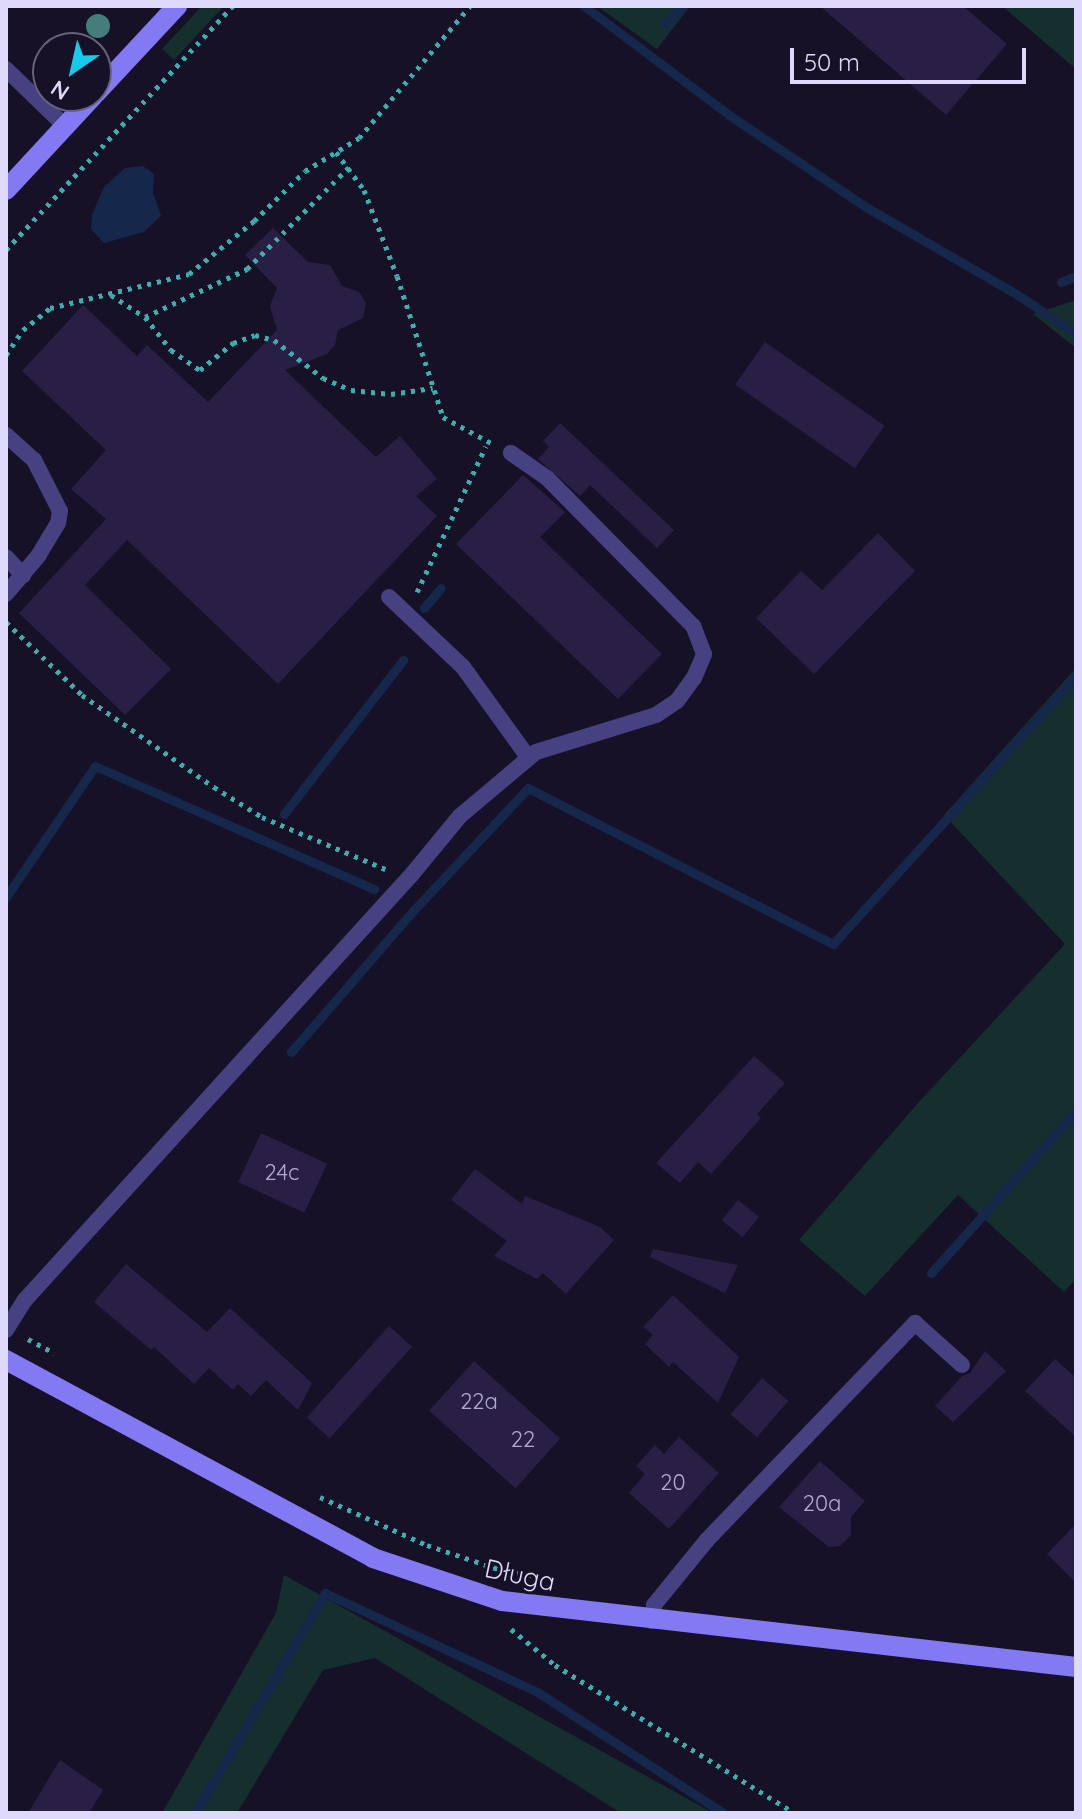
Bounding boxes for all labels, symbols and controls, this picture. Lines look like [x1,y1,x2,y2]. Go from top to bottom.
north arrow [32,32,112,112]
scale bar [794,32,1030,82]
text: 50 m [804,47,860,77]
text: N [45,74,74,106]
house number: 24c [265,1160,299,1186]
house number: 22a [460,1389,498,1415]
house number: 22 [511,1427,535,1453]
house number: 20 [660,1470,686,1496]
house number: 20a [803,1491,841,1517]
street label: Długa [482,1552,558,1598]

